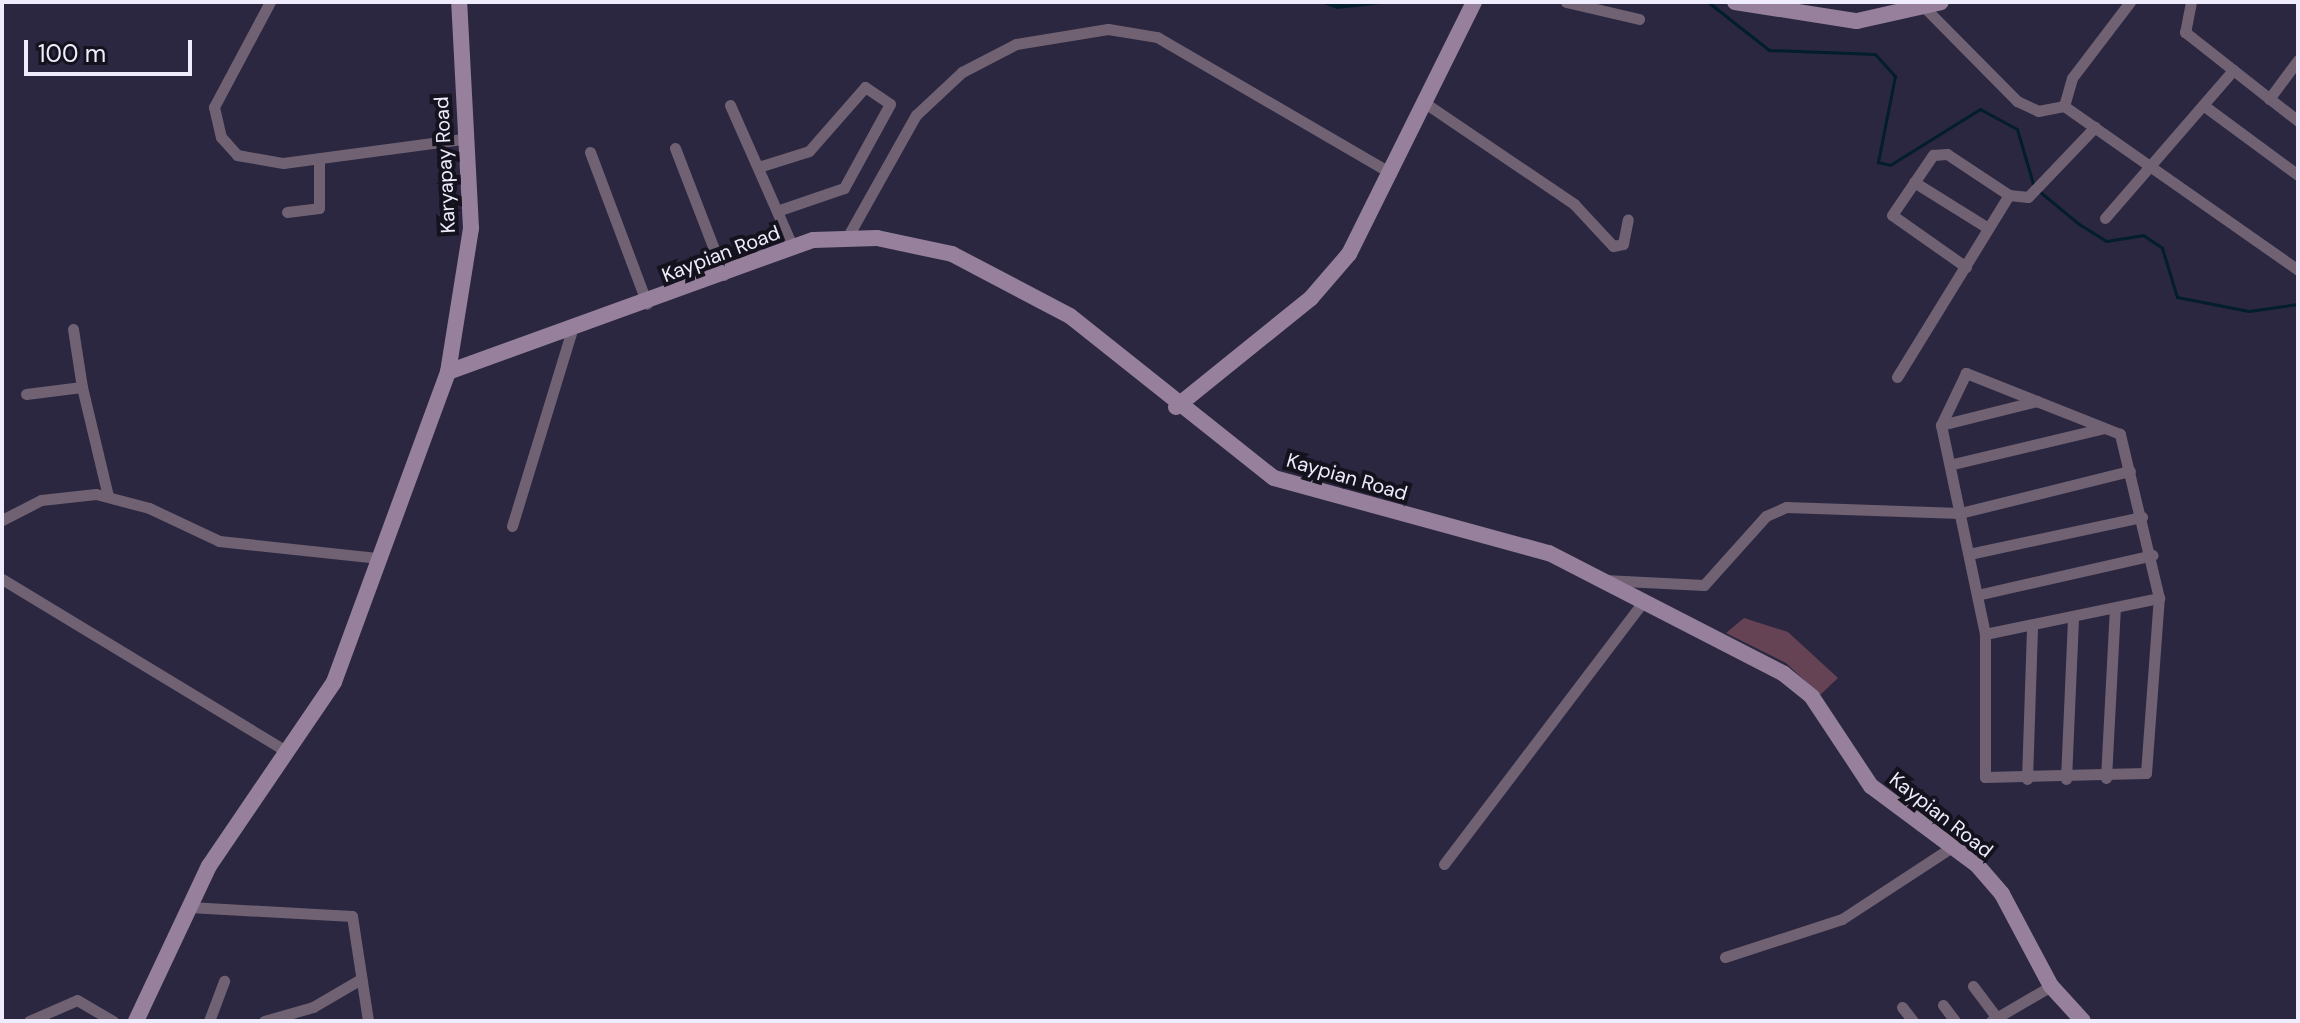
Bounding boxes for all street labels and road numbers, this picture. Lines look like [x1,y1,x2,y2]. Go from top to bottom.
street label: Karyapay Road [429,96,461,234]
street label: Kaypian Road [659,220,783,288]
street label: Kaypian Road [1284,448,1410,506]
street label: Kaypian Road [1885,767,1997,863]

